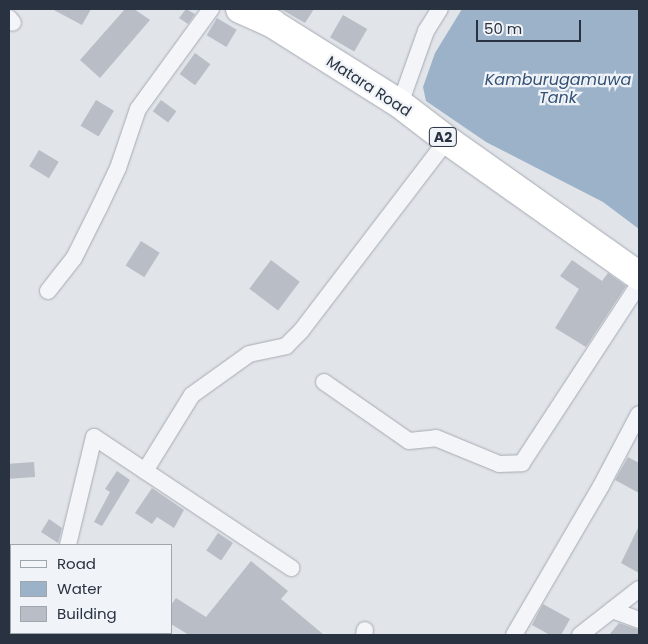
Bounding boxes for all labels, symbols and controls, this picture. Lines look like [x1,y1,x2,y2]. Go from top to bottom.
scale bar [478,10,583,42]
text: 50 m [484,18,522,39]
street label: Matara Road [323,52,415,120]
water label: Kamburugamuwa Tank [485,70,631,108]
road number: A2 [428,125,458,148]
legend [10,544,172,634]
text: Road [57,553,96,574]
text: Water [57,578,102,599]
text: Building [57,603,117,624]

